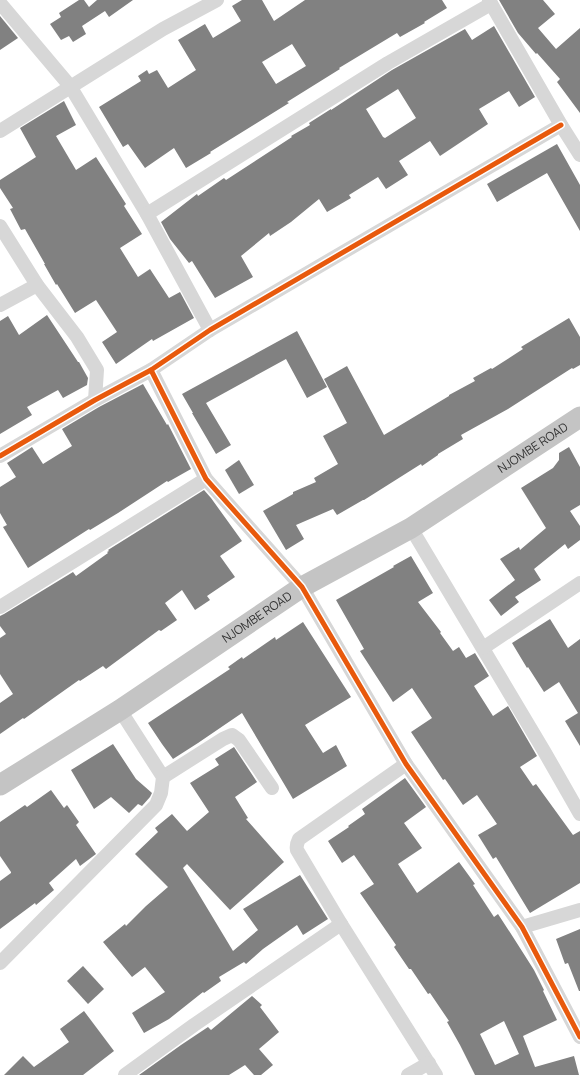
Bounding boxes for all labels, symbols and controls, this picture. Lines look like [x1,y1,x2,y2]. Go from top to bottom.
street label: NJOMBE ROAD [494,418,571,477]
street label: NJOMBE ROAD [219,587,295,647]

